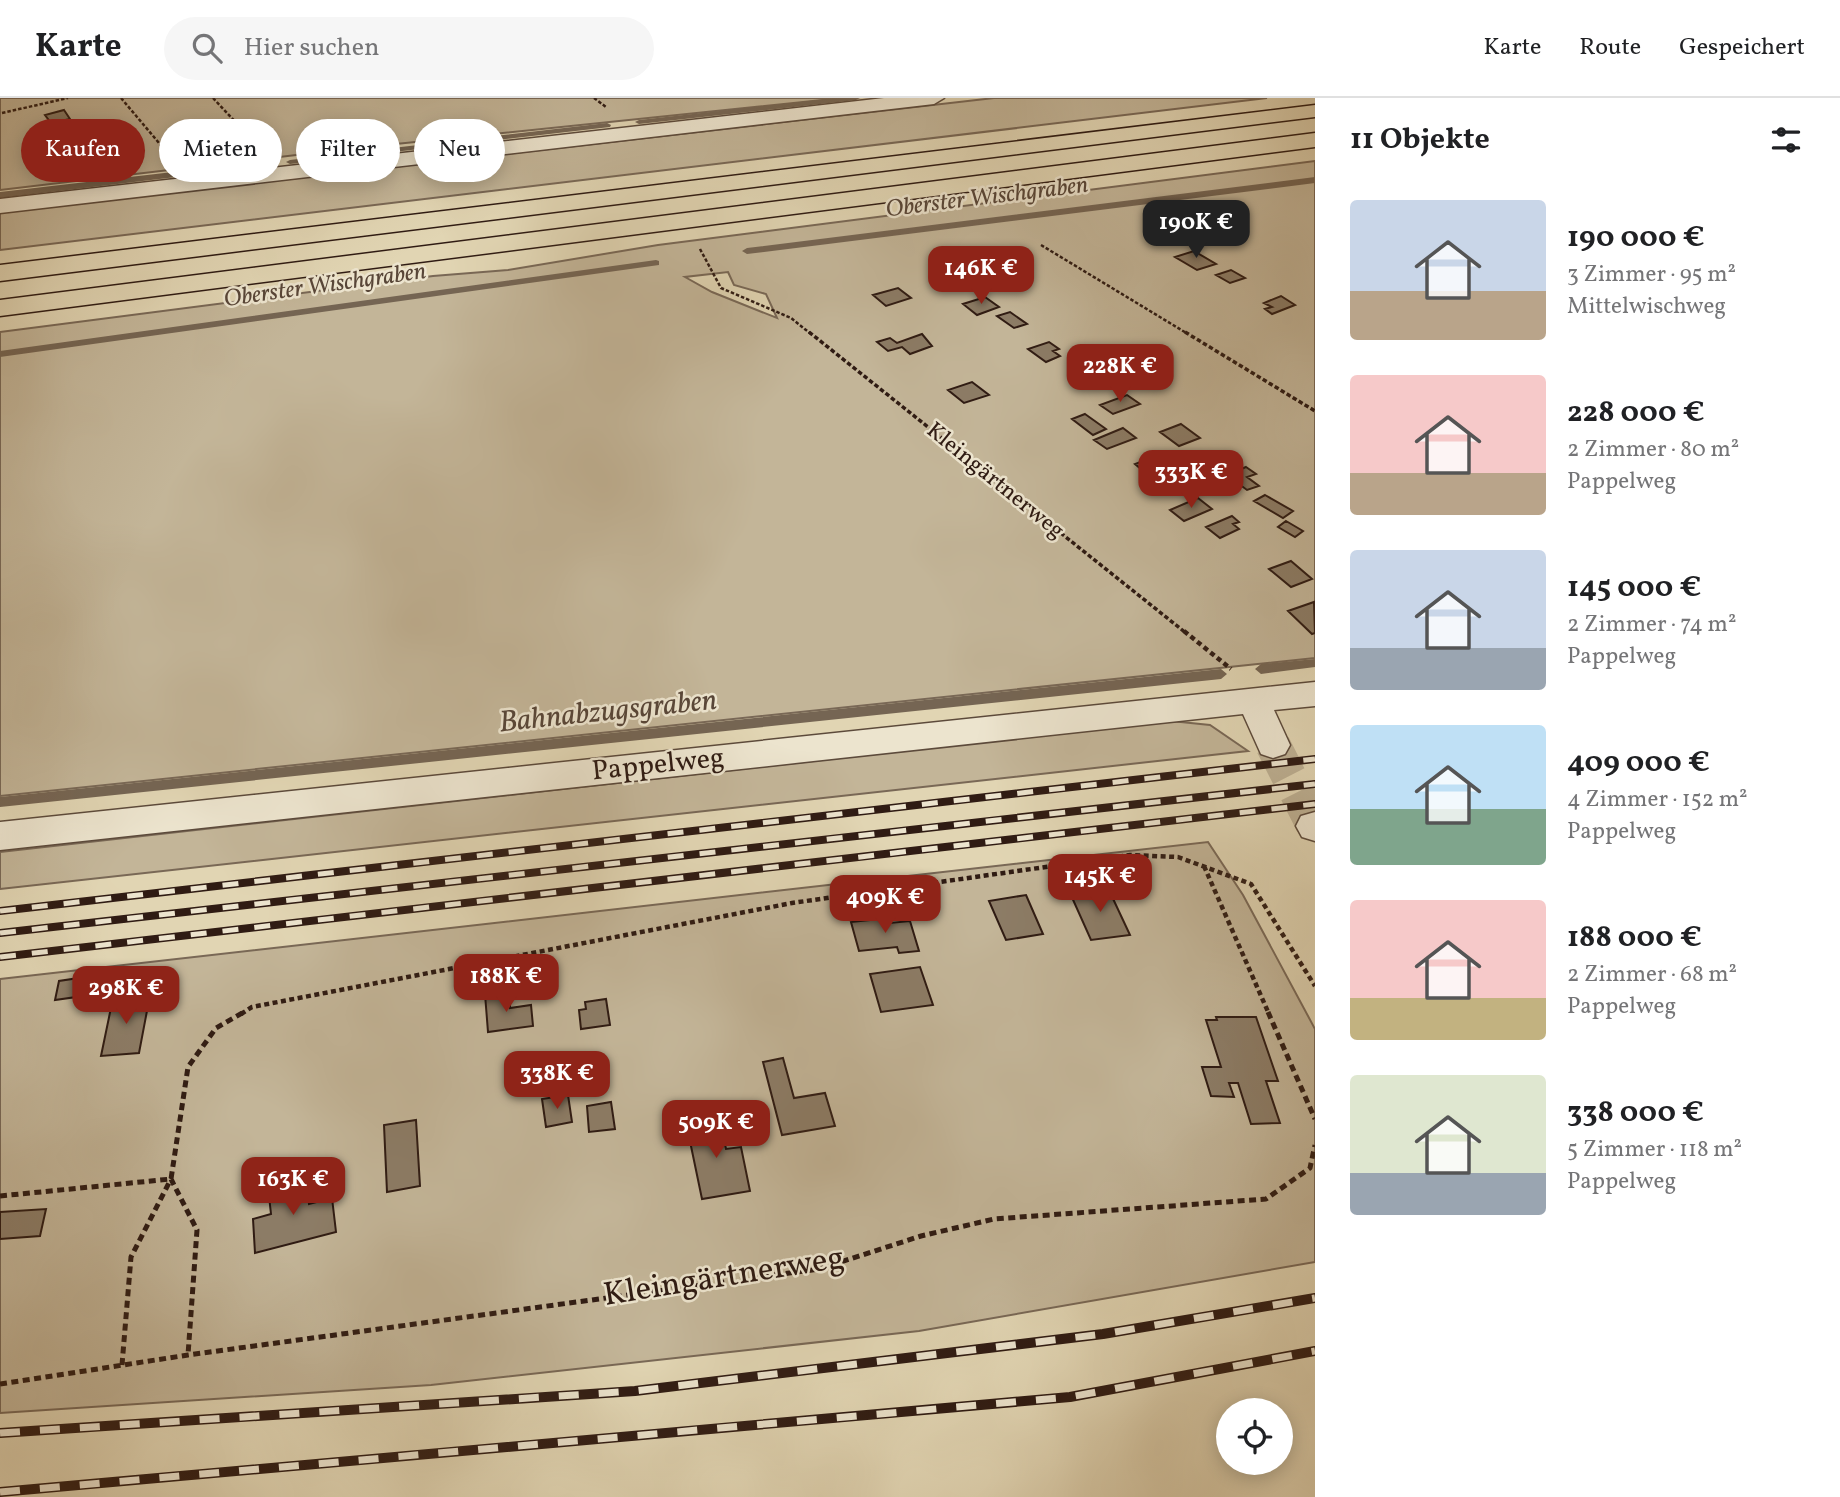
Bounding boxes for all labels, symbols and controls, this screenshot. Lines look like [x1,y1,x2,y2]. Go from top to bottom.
search box [164,17,654,80]
text: Karte [35,25,122,71]
icon: search [188,29,226,67]
text: Hier suchen [244,30,380,66]
text: Karte [1484,31,1541,65]
text: Route [1579,31,1641,65]
text: Gespeichert [1679,31,1805,65]
chip: Kaufen [21,119,145,182]
chip: Mieten [159,119,282,182]
chip: Filter [296,119,400,182]
chip: Neu [414,119,505,182]
text: 11 Objekte [1350,119,1490,161]
icon: filters [1767,121,1805,159]
water label: Oberster Wischgraben [884,169,1090,227]
pin: 190K € [1139,200,1253,260]
text: 190K € [1159,207,1233,239]
text: 190 000 € [1567,217,1705,259]
icon: home [1406,228,1490,312]
pin: 146K € [924,246,1038,306]
text: 146K € [944,253,1018,285]
water label: Oberster Wischgraben [222,255,428,317]
text: 3 Zimmer · 95 m² [1567,259,1736,291]
text: Mittelwischweg [1567,291,1726,323]
pin: 228K € [1063,344,1177,404]
text: 228K € [1083,351,1157,383]
text: 228 000 € [1567,392,1705,434]
icon: home [1406,403,1490,487]
street label: Kleingärtnerweg [919,415,1071,547]
text: 2 Zimmer · 80 m² [1567,434,1739,466]
pin: 333K € [1134,450,1248,510]
text: 333K € [1154,457,1228,489]
text: Pappelweg [1567,466,1676,498]
text: 145 000 € [1567,567,1701,609]
icon: home [1406,578,1490,662]
text: 2 Zimmer · 74 m² [1567,609,1736,641]
text: Pappelweg [1567,641,1676,673]
water label: Bahnabzugsgraben [497,680,719,744]
street label: Pappelweg [590,739,726,791]
text: 409 000 € [1567,742,1710,784]
icon: home [1406,753,1490,837]
text: 4 Zimmer · 152 m² [1567,784,1748,816]
text: Pappelweg [1567,816,1676,848]
pin: 145K € [1043,854,1157,914]
text: 145K € [1064,861,1136,893]
pin: 409K € [828,876,942,935]
text: 409K € [846,882,924,914]
text: 188 000 € [1567,917,1702,959]
icon: home [1406,928,1490,1012]
pin: 188K € [449,954,563,1014]
text: 2 Zimmer · 68 m² [1567,959,1737,991]
text: 188K € [470,961,542,993]
pin: 298K € [69,967,183,1026]
text: 298K € [88,973,164,1005]
text: Pappelweg [1567,991,1676,1023]
pin: 338K € [500,1052,614,1111]
text: 338K € [520,1058,594,1090]
text: 338 000 € [1567,1092,1704,1134]
pin: 509K € [659,1100,773,1160]
icon: home [1406,1103,1490,1187]
text: 509K € [678,1107,754,1139]
text: 5 Zimmer · 118 m² [1567,1134,1742,1166]
pin: 163K € [236,1158,350,1217]
text: 163K € [257,1164,329,1196]
text: Pappelweg [1567,1166,1676,1198]
street label: Kleingärtnerweg [600,1236,848,1320]
map controls [1216,1398,1293,1475]
button: locate [1216,1398,1293,1475]

